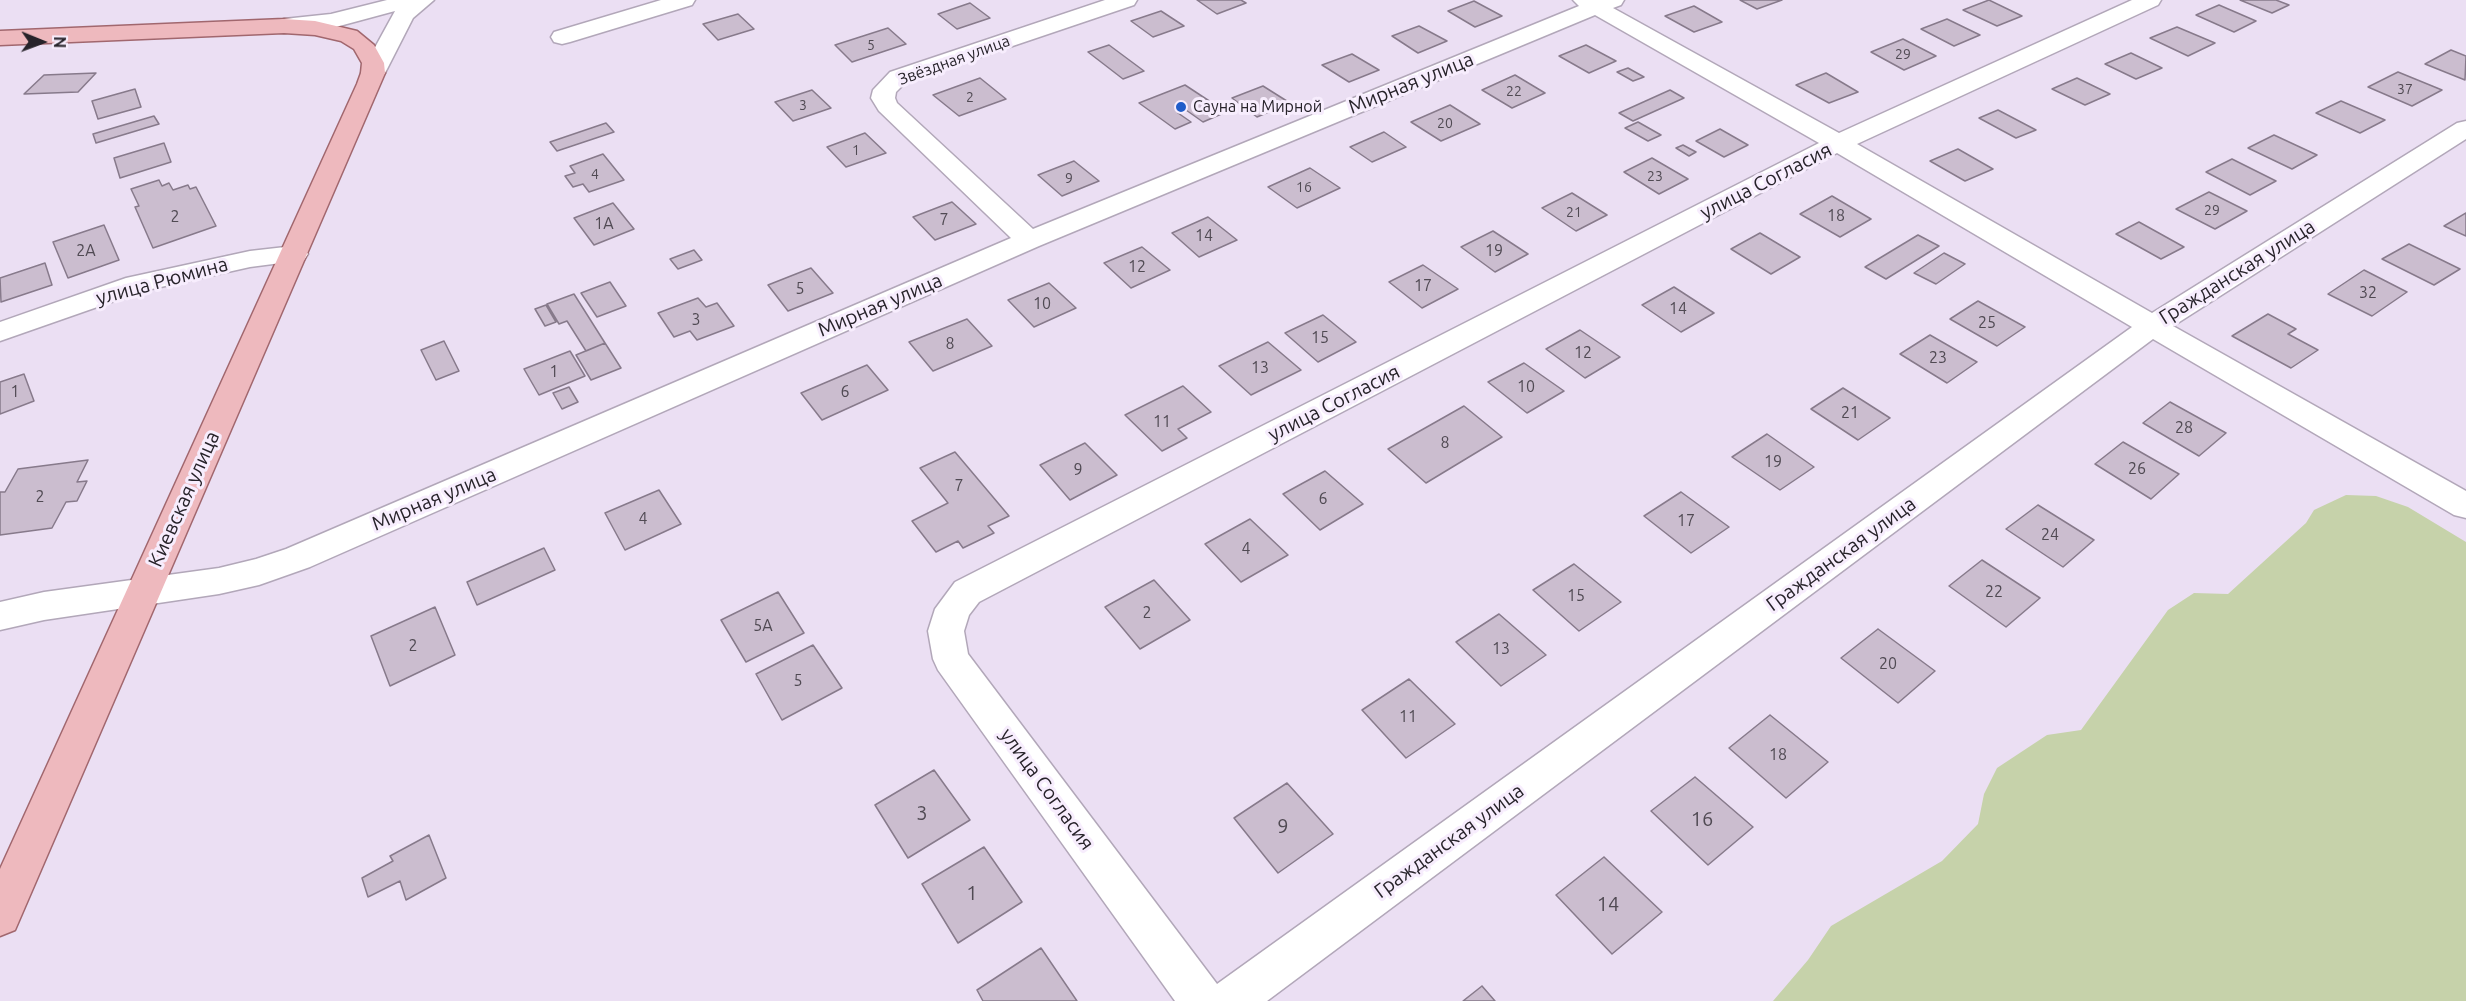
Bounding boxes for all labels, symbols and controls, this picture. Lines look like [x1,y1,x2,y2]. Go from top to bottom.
north arrow [12,12,72,72]
street label: Звёздная улица [896,31,1012,89]
text: N [51,36,69,48]
house number: 5 [867,37,875,53]
house number: 29 [1895,46,1911,62]
street label: Мирная улица [1345,47,1477,119]
house number: 37 [2397,81,2413,97]
house number: 22 [1506,83,1522,99]
house number: 2 [966,89,974,105]
house number: 3 [799,97,807,113]
place label: Сауна на Мирной [1193,97,1322,117]
marker: Сауна на Мирной [1174,100,1188,114]
house number: 20 [1437,115,1453,131]
street label: улица Согласия [1696,137,1836,225]
house number: 1 [852,142,860,158]
house number: 4 [591,166,599,182]
house number: 23 [1647,168,1663,184]
house number: 9 [1065,170,1073,186]
house number: 16 [1296,179,1312,195]
house number: 29 [2204,202,2220,218]
house number: 21 [1566,204,1582,220]
house number: 18 [1827,206,1845,226]
house number: 2 [170,207,180,227]
house number: 7 [939,210,949,230]
house number: 1А [594,214,614,234]
street label: Гражданская улица [2155,214,2319,330]
house number: 14 [1195,226,1213,246]
house number: 2А [76,241,96,261]
house number: 19 [1485,241,1503,261]
street label: улица Рюмина [93,252,231,310]
house number: 12 [1128,257,1146,277]
street label: Мирная улица [814,268,946,342]
house number: 17 [1414,276,1432,296]
house number: 5 [795,279,805,299]
house number: 32 [2359,283,2377,303]
house number: 10 [1033,294,1051,314]
house number: 14 [1669,299,1687,319]
house number: 3 [691,310,701,330]
house number: 25 [1978,313,1996,333]
house number: 15 [1311,328,1329,348]
house number: 8 [945,334,955,354]
house number: 12 [1574,343,1592,363]
house number: 23 [1929,348,1947,368]
house number: 13 [1251,358,1269,378]
street label: улица Согласия [1264,359,1404,447]
house number: 1 [549,362,559,382]
house number: 10 [1517,377,1535,397]
house number: 1 [10,382,20,402]
house number: 6 [840,382,850,402]
house number: 21 [1841,403,1859,423]
house number: 11 [1153,412,1171,432]
house number: 28 [2175,418,2193,438]
street label: Киевская улица [143,427,225,571]
house number: 8 [1440,433,1450,453]
house number: 19 [1764,452,1782,472]
house number: 26 [2128,459,2146,479]
house number: 9 [1073,460,1083,480]
street label: Мирная улица [368,462,500,536]
house number: 7 [954,476,964,496]
house number: 2 [35,487,45,507]
house number: 6 [1318,489,1328,509]
street label: Гражданская улица [1761,492,1921,616]
house number: 4 [638,509,648,529]
house number: 17 [1677,511,1695,531]
house number: 24 [2041,525,2059,545]
house number: 4 [1241,539,1251,559]
house number: 22 [1985,582,2003,602]
house number: 15 [1567,586,1585,606]
house number: 2 [1142,603,1152,623]
house number: 5А [753,616,773,636]
house number: 2 [408,636,418,656]
house number: 13 [1492,639,1510,659]
house number: 20 [1879,654,1897,674]
house number: 5 [793,671,803,691]
house number: 11 [1399,707,1417,727]
street label: улица Согласия [995,723,1099,855]
house number: 18 [1769,745,1787,765]
street label: Гражданская улица [1369,779,1529,903]
house number: 3 [916,801,928,825]
house number: 16 [1691,807,1713,831]
house number: 9 [1277,814,1289,838]
house number: 1 [966,881,978,905]
house number: 14 [1597,892,1619,916]

